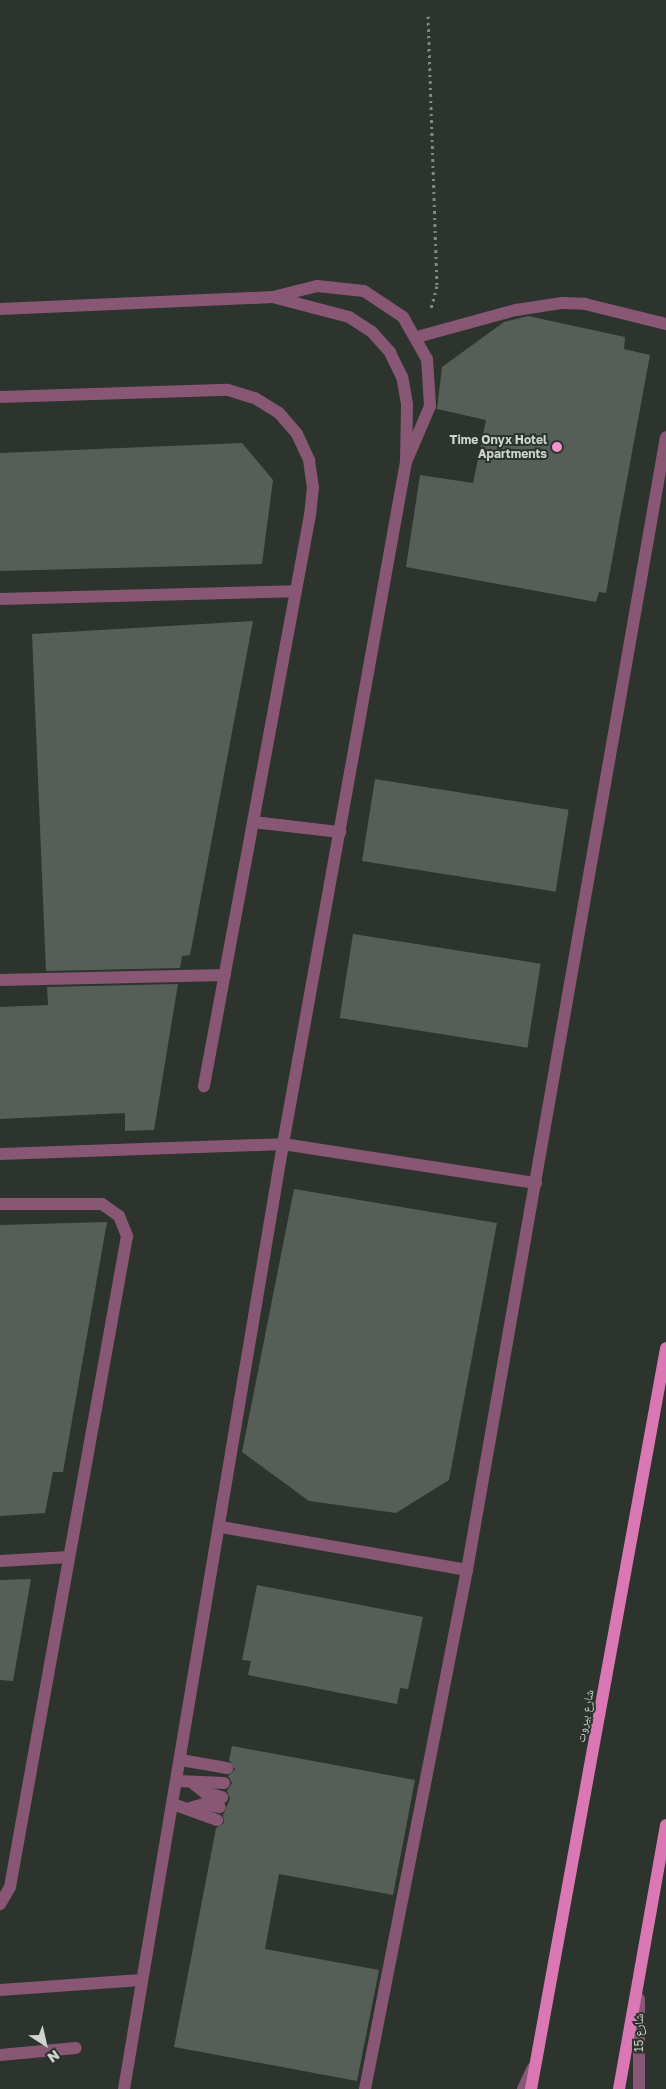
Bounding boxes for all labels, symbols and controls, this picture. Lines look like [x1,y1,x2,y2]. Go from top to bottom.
place label: Time Onyx Hotel Apartments [450,433,547,461]
marker: Time Onyx Hotel Apartments [551,441,563,453]
street label: شارع بيروت [573,1689,597,1743]
street label: شارع 15 [632,2014,646,2052]
north arrow [20,2019,70,2069]
text: N [45,2047,63,2067]

